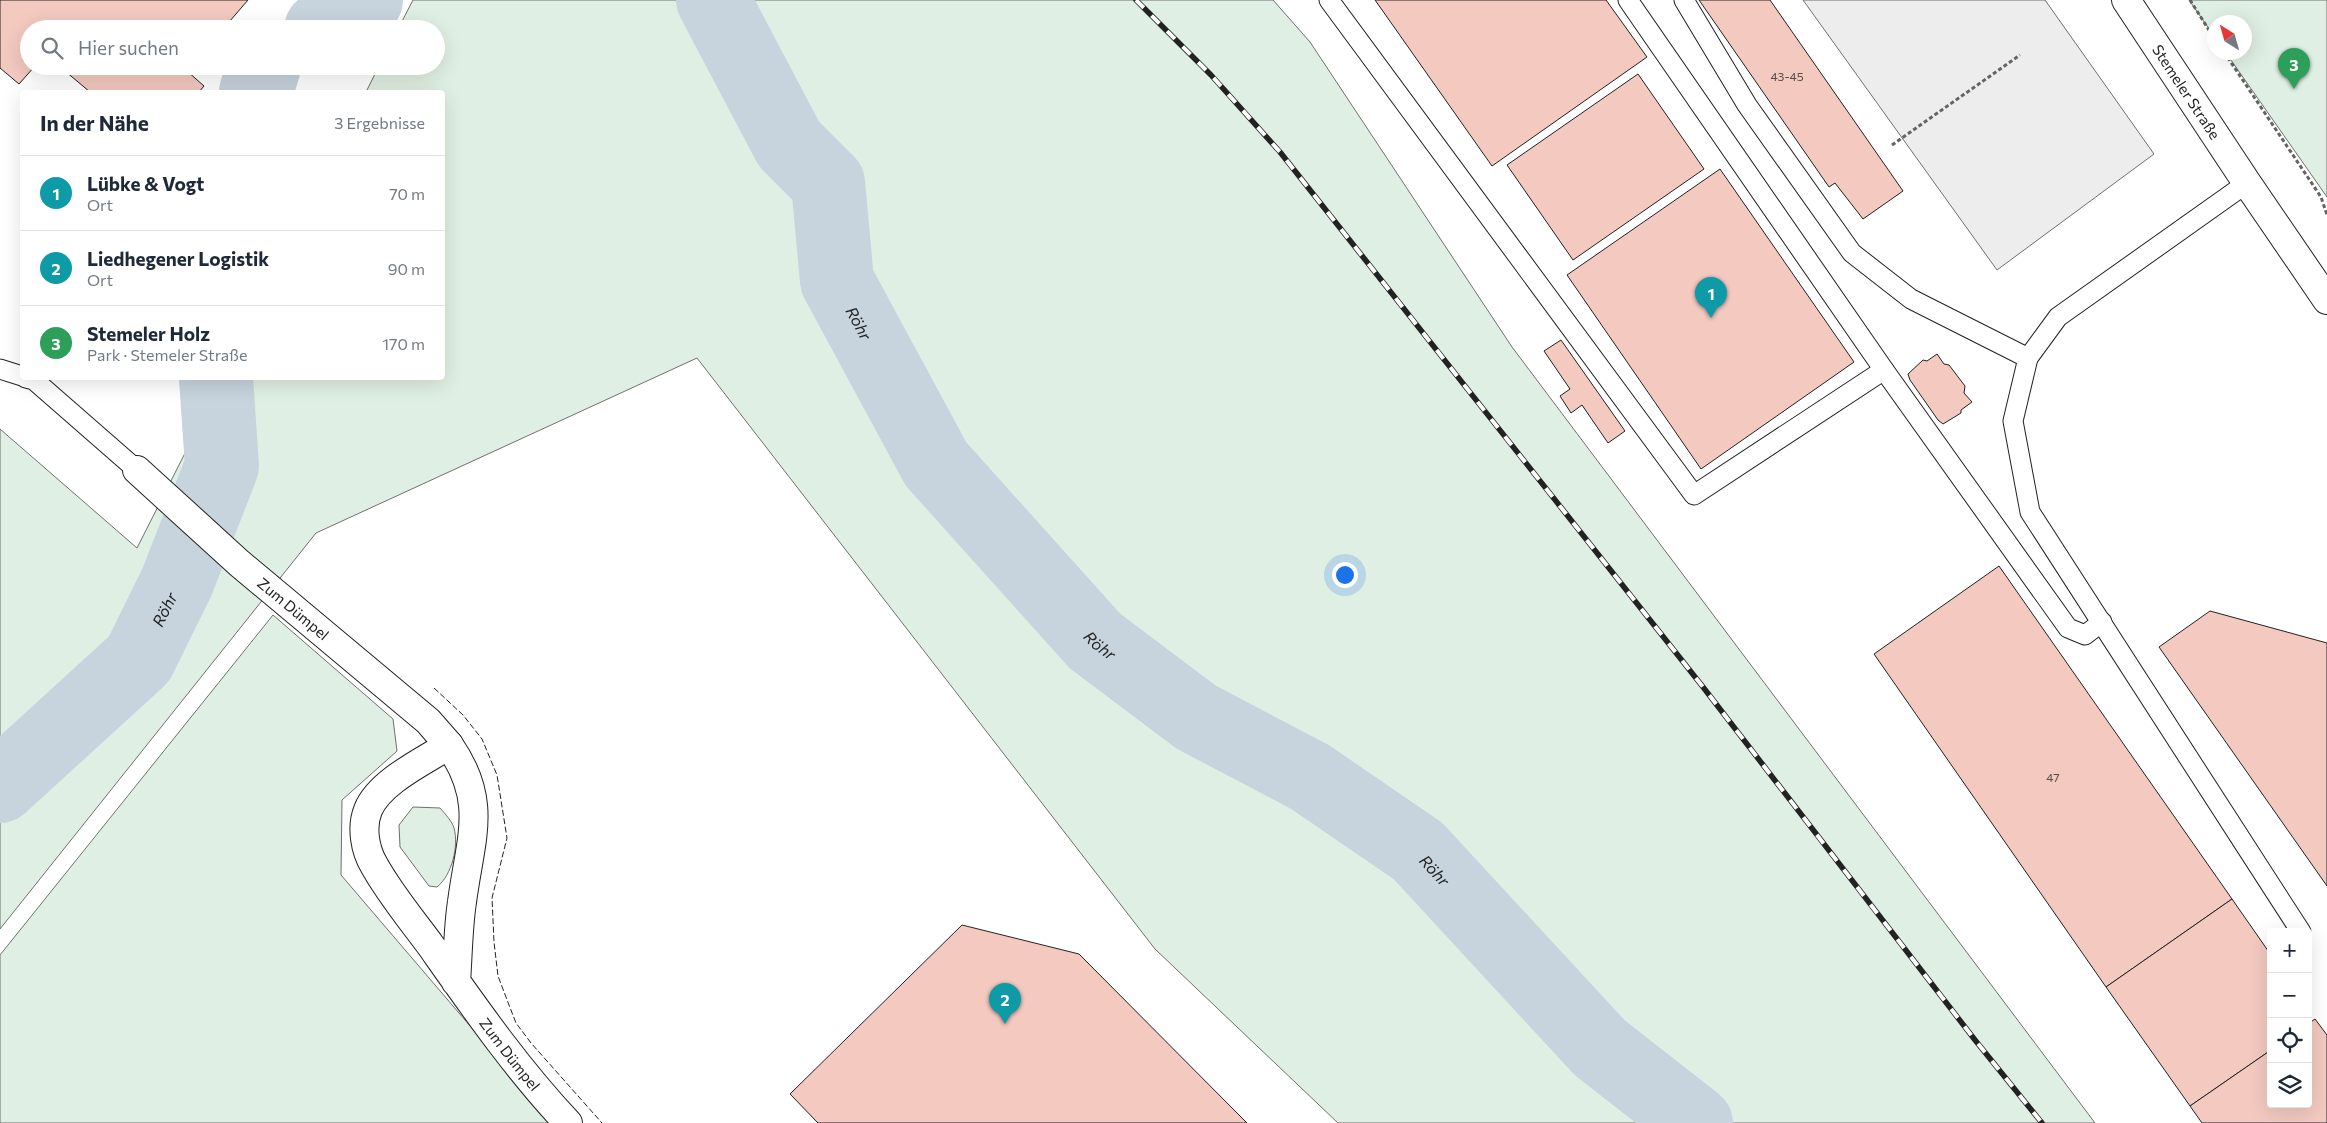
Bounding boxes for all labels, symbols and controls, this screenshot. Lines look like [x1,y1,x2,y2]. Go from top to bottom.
north arrow [2207,15,2252,60]
search box [20,20,445,75]
icon: search [38,34,66,62]
text: Hier suchen [78,36,179,59]
street label: Stemeler Straße [2149,41,2224,143]
pin: 3 [2278,48,2310,89]
house number: 43-45 [1770,69,1804,83]
text: In der Nähe [40,110,149,135]
text: 3 Ergebnisse [334,113,425,132]
text: Lübke & Vogt [87,172,204,195]
text: 1 [52,184,60,203]
text: 70 m [389,184,425,203]
text: Ort [87,195,113,214]
text: Liedhegener Logistik [87,247,269,270]
text: 2 [51,259,61,278]
text: 90 m [388,259,425,278]
text: Ort [87,270,113,289]
pin: 1 [1695,277,1727,318]
water label: Röhr [843,303,877,343]
text: Stemeler Holz [87,322,210,345]
text: 3 [51,334,61,353]
text: 170 m [382,334,425,353]
text: Park · Stemeler Straße [87,345,247,364]
your location [1332,562,1358,588]
street label: Zum Dümpel [254,574,333,644]
water label: Röhr [147,588,180,629]
water label: Röhr [1081,626,1121,664]
house number: 47 [2046,770,2060,784]
water label: Röhr [1416,850,1455,890]
map controls [2267,928,2312,1108]
button: + [2267,928,2312,973]
button: − [2267,973,2312,1018]
pin: 2 [989,983,1021,1024]
street label: Zum Dümpel [476,1014,544,1094]
button: locate [2267,1018,2312,1063]
button: layers [2267,1063,2312,1108]

